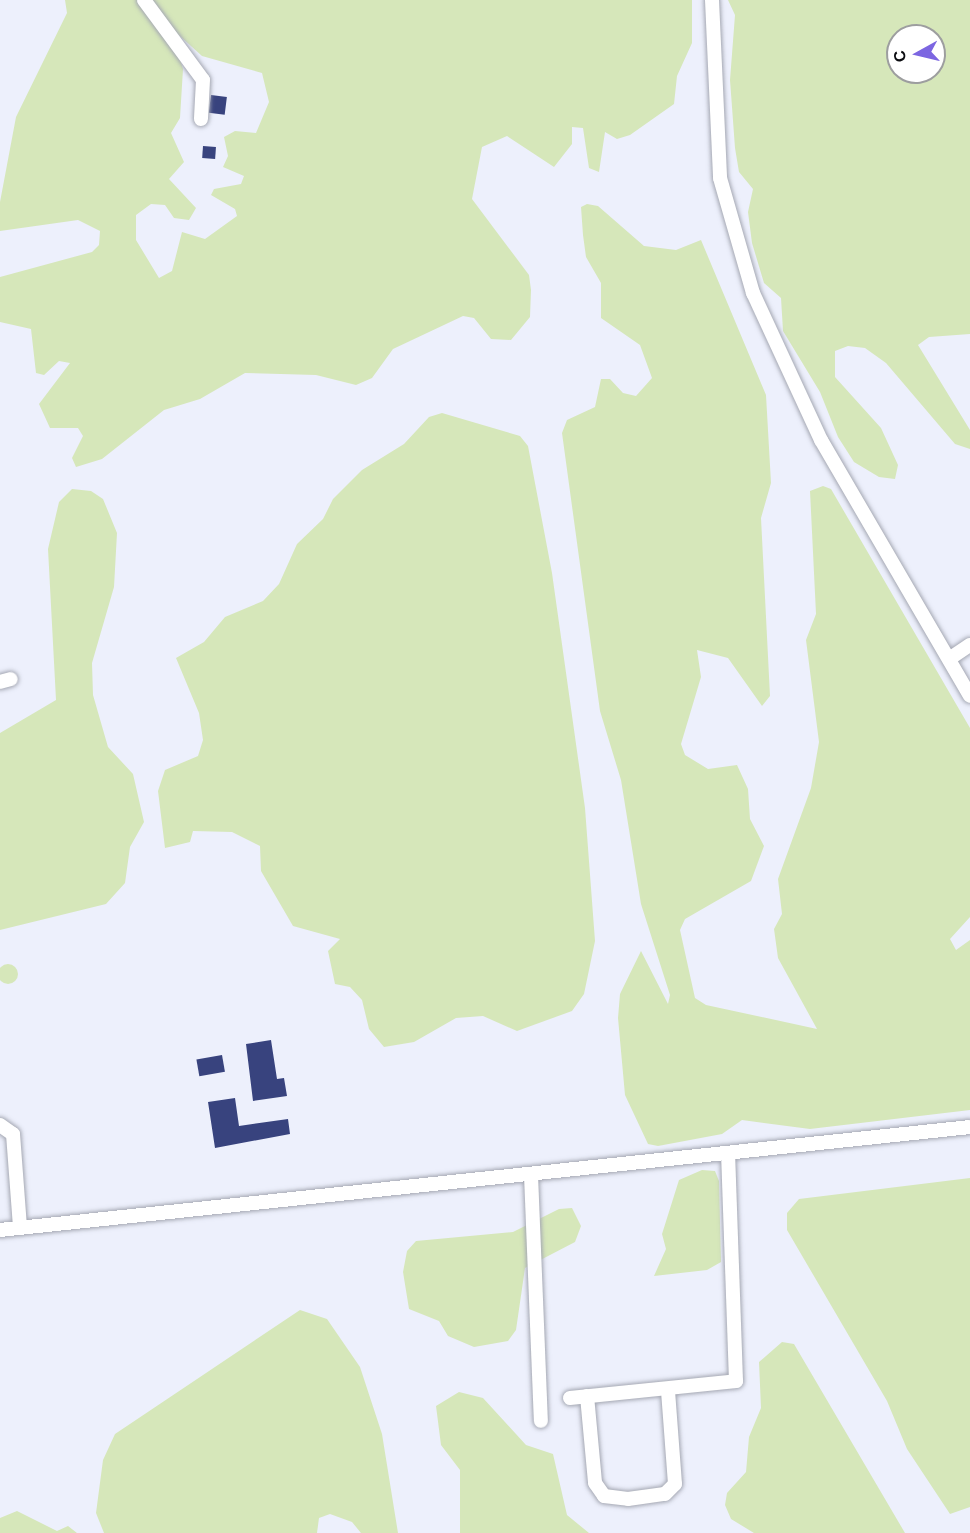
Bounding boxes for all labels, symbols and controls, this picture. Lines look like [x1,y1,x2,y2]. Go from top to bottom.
north arrow [886,24,946,84]
text: С [888,49,911,63]

